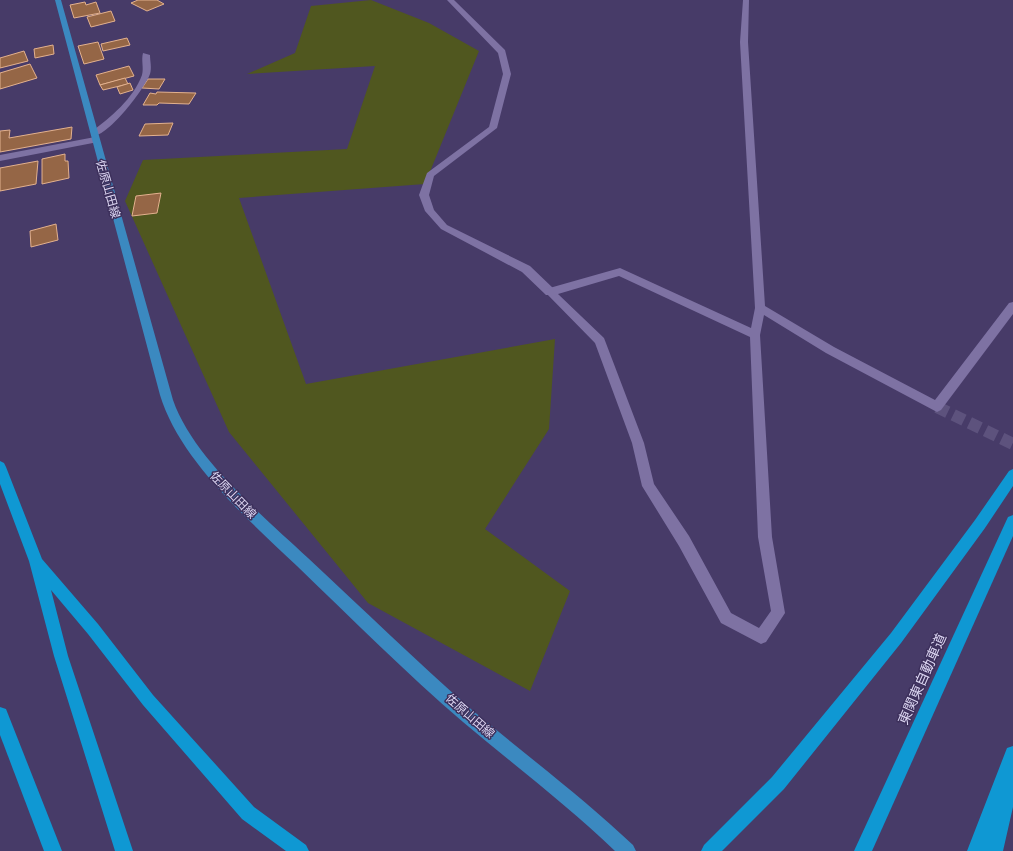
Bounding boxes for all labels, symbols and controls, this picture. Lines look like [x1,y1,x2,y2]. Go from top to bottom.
street label: 佐原山田線 [91,158,124,220]
street label: 佐原山田線 [206,468,260,523]
street label: 東関東自動車道 [894,631,952,728]
street label: 佐原山田線 [441,690,498,742]

